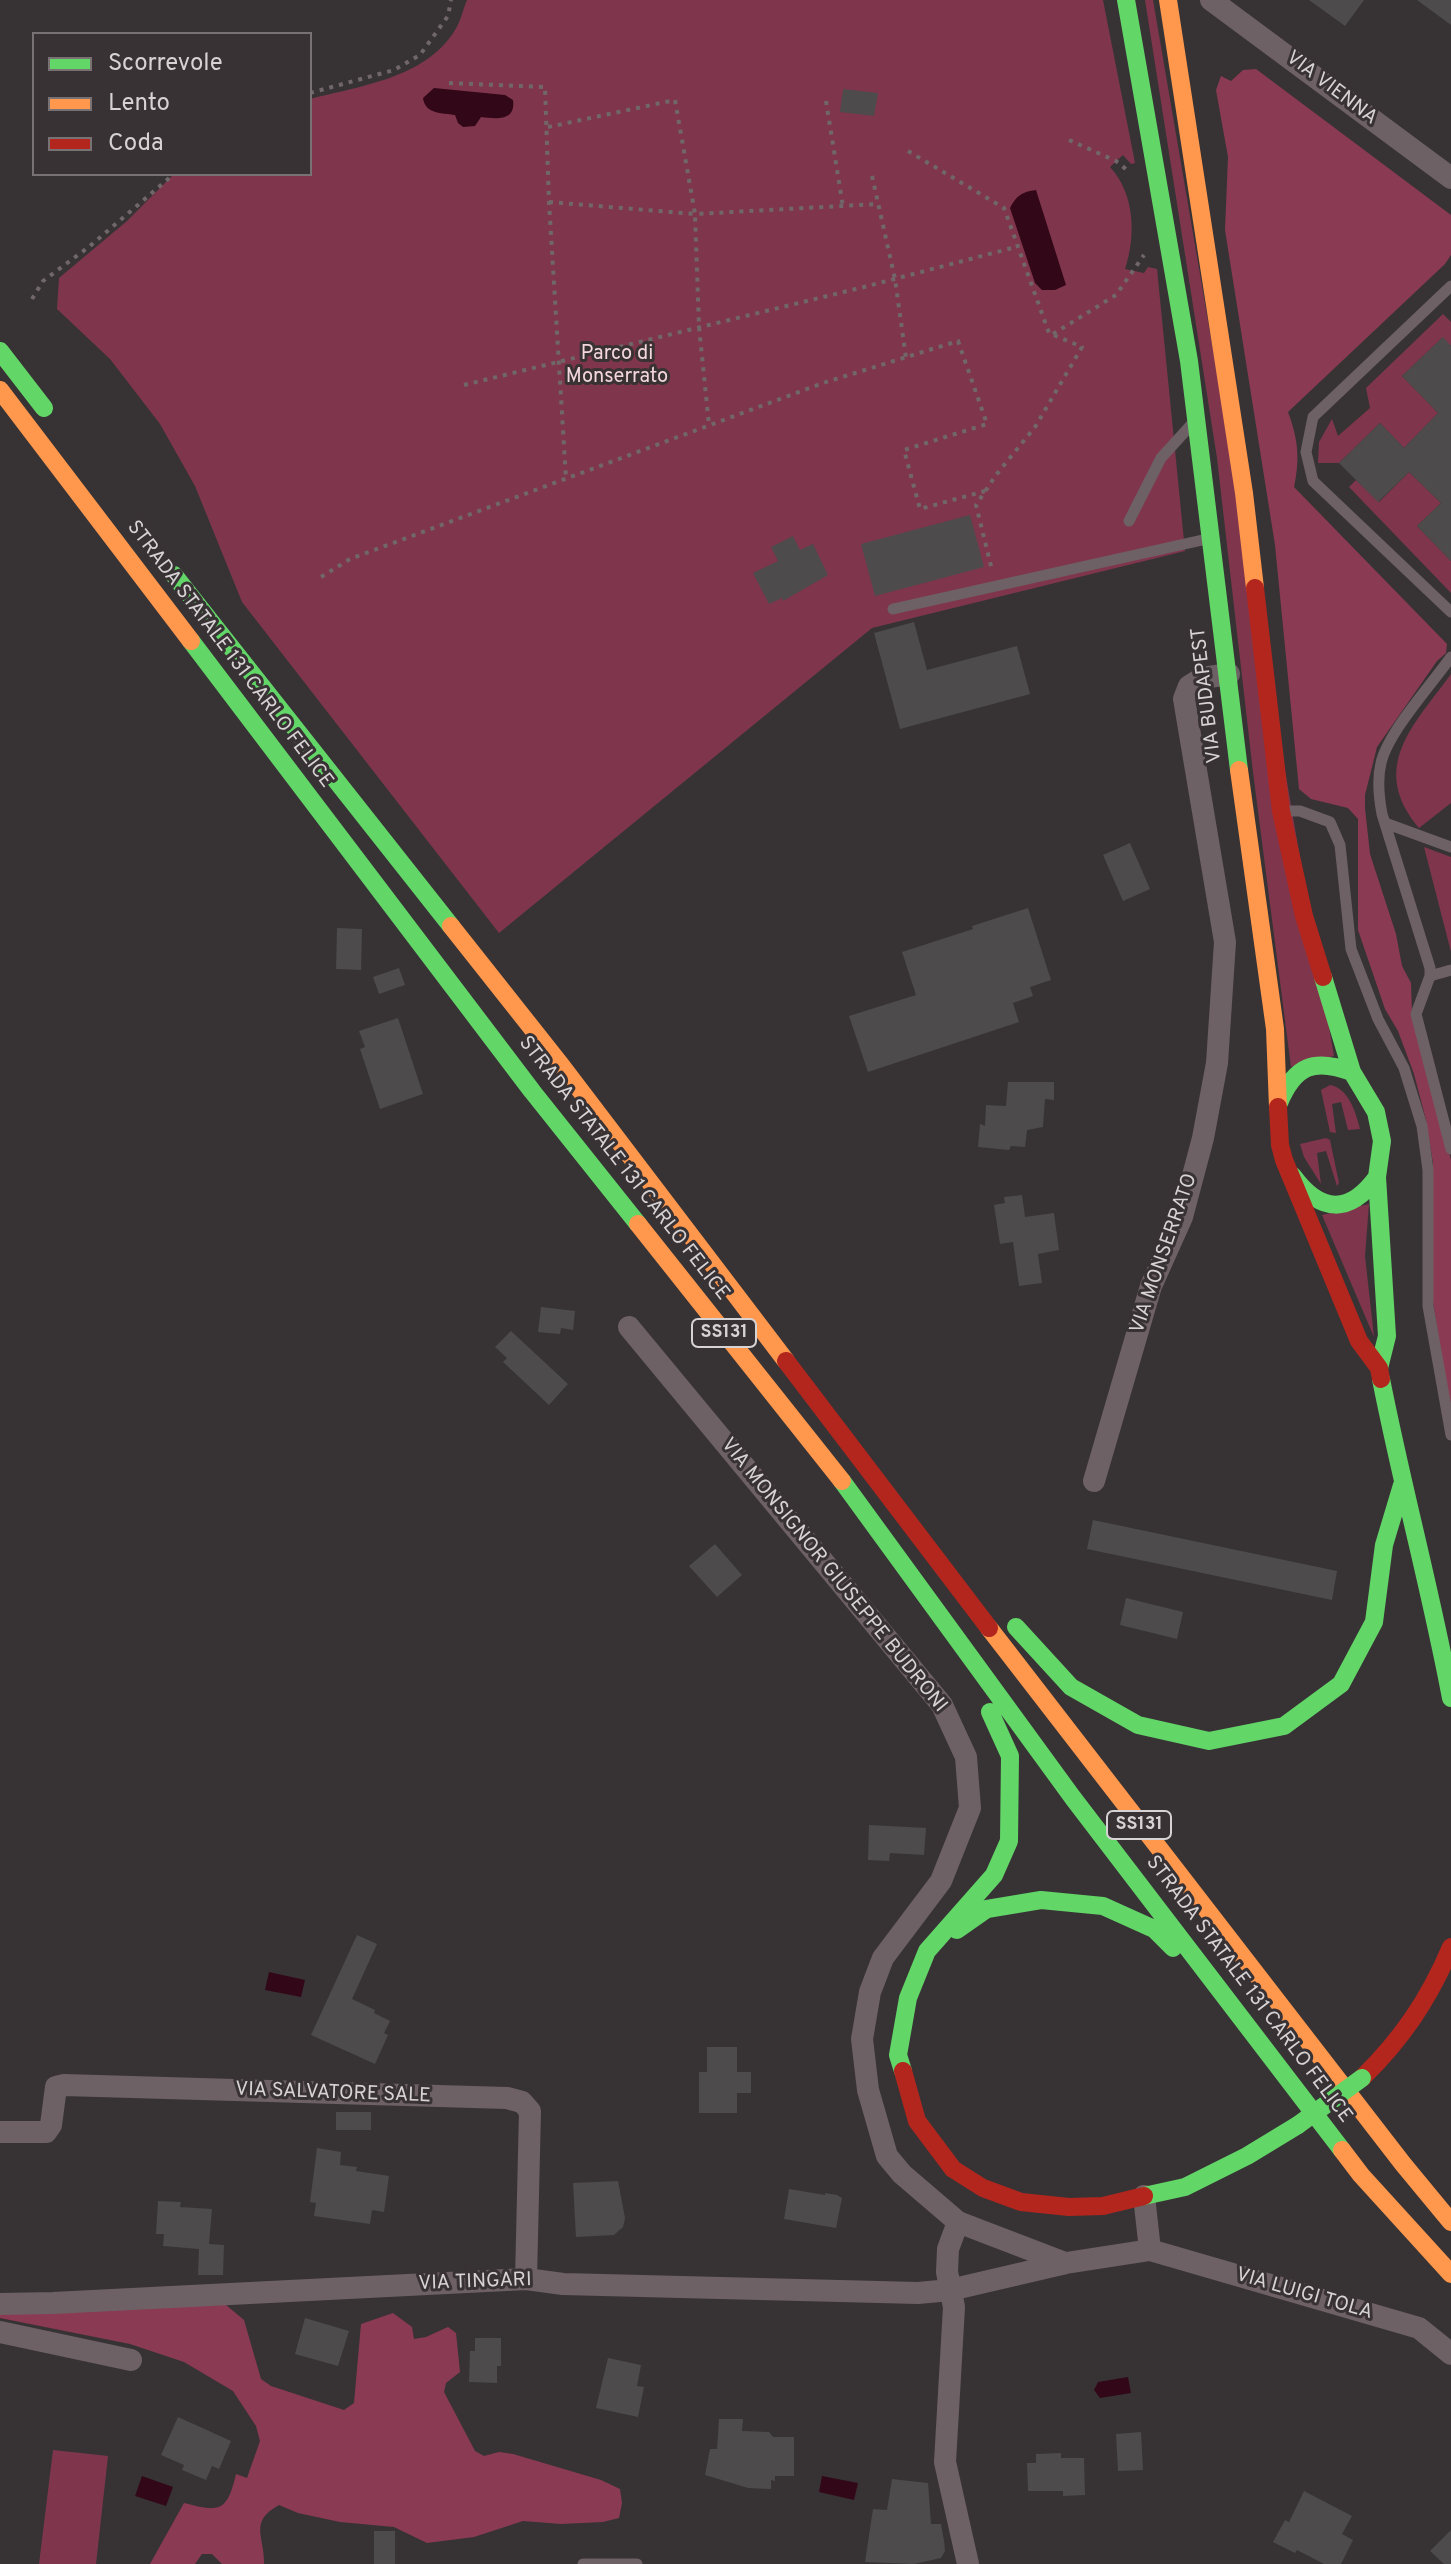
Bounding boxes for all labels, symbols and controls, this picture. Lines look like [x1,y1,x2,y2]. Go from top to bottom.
legend [32,32,312,176]
street label: VIA VIENNA [1280,47,1382,131]
text: Scorrevole [108,49,223,79]
text: Lento [108,89,170,119]
text: Coda [108,129,164,159]
park label: Parco di Monserrato [566,343,668,390]
street label: STRADA STATALE 131 CARLO FELICE [121,517,337,793]
street label: VIA BUDAPEST [1188,626,1228,764]
street label: STRADA STATALE 131 CARLO FELICE [512,1032,734,1306]
street label: VIA MONSERRATO [1126,1171,1204,1337]
road number: SS131 [692,1319,756,1347]
street label: VIA MONSIGNOR GIUSEPPE BUDRONI [715,1434,951,1718]
road number: SS131 [1107,1811,1171,1839]
street label: STRADA STATALE 131 CARLO FELICE [1140,1852,1356,2128]
street label: VIA SALVATORE SALE [235,2079,431,2109]
street label: VIA LUIGI TOLA [1233,2264,1375,2326]
street label: VIA TINGARI [418,2269,532,2297]

